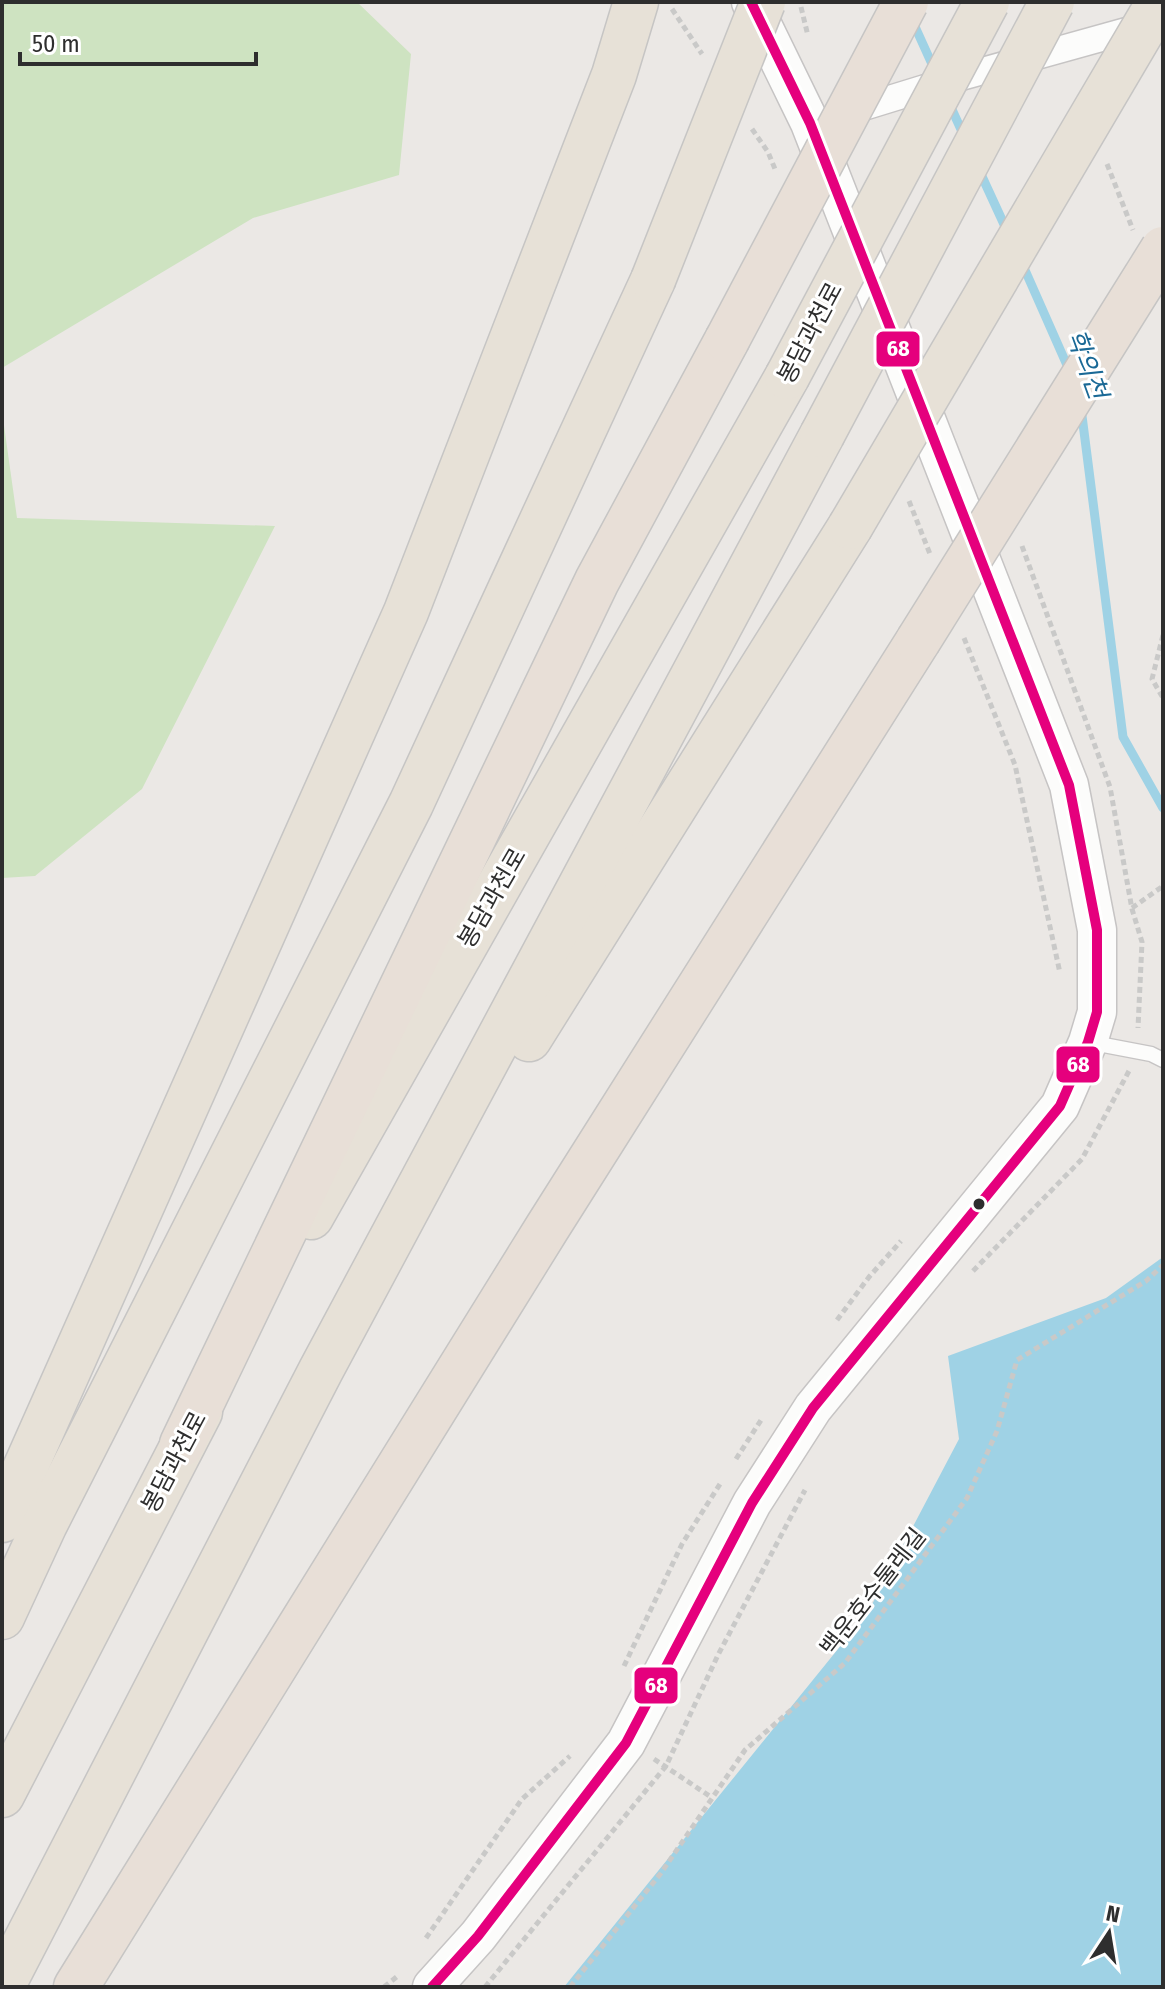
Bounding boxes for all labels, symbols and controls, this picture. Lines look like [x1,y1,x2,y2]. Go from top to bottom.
scale bar [20,16,256,66]
text: 50 m [32,30,80,58]
street label: 봉담과천로 [772,278,848,388]
water label: 학의천 [1060,325,1114,406]
line badge: 68 [875,330,921,368]
text: 68 [886,335,910,362]
street label: 봉담과천로 [452,843,532,953]
line badge: 68 [1055,1045,1101,1084]
text: 68 [1066,1051,1090,1078]
unlabelled marker [971,1196,987,1212]
street label: 봉담과천로 [136,1407,212,1517]
street label: 백운호수둘레길 [814,1522,932,1662]
line badge: 68 [633,1666,679,1705]
text: 68 [644,1672,668,1699]
north arrow [1069,1893,1149,1973]
text: N [1104,1899,1122,1929]

